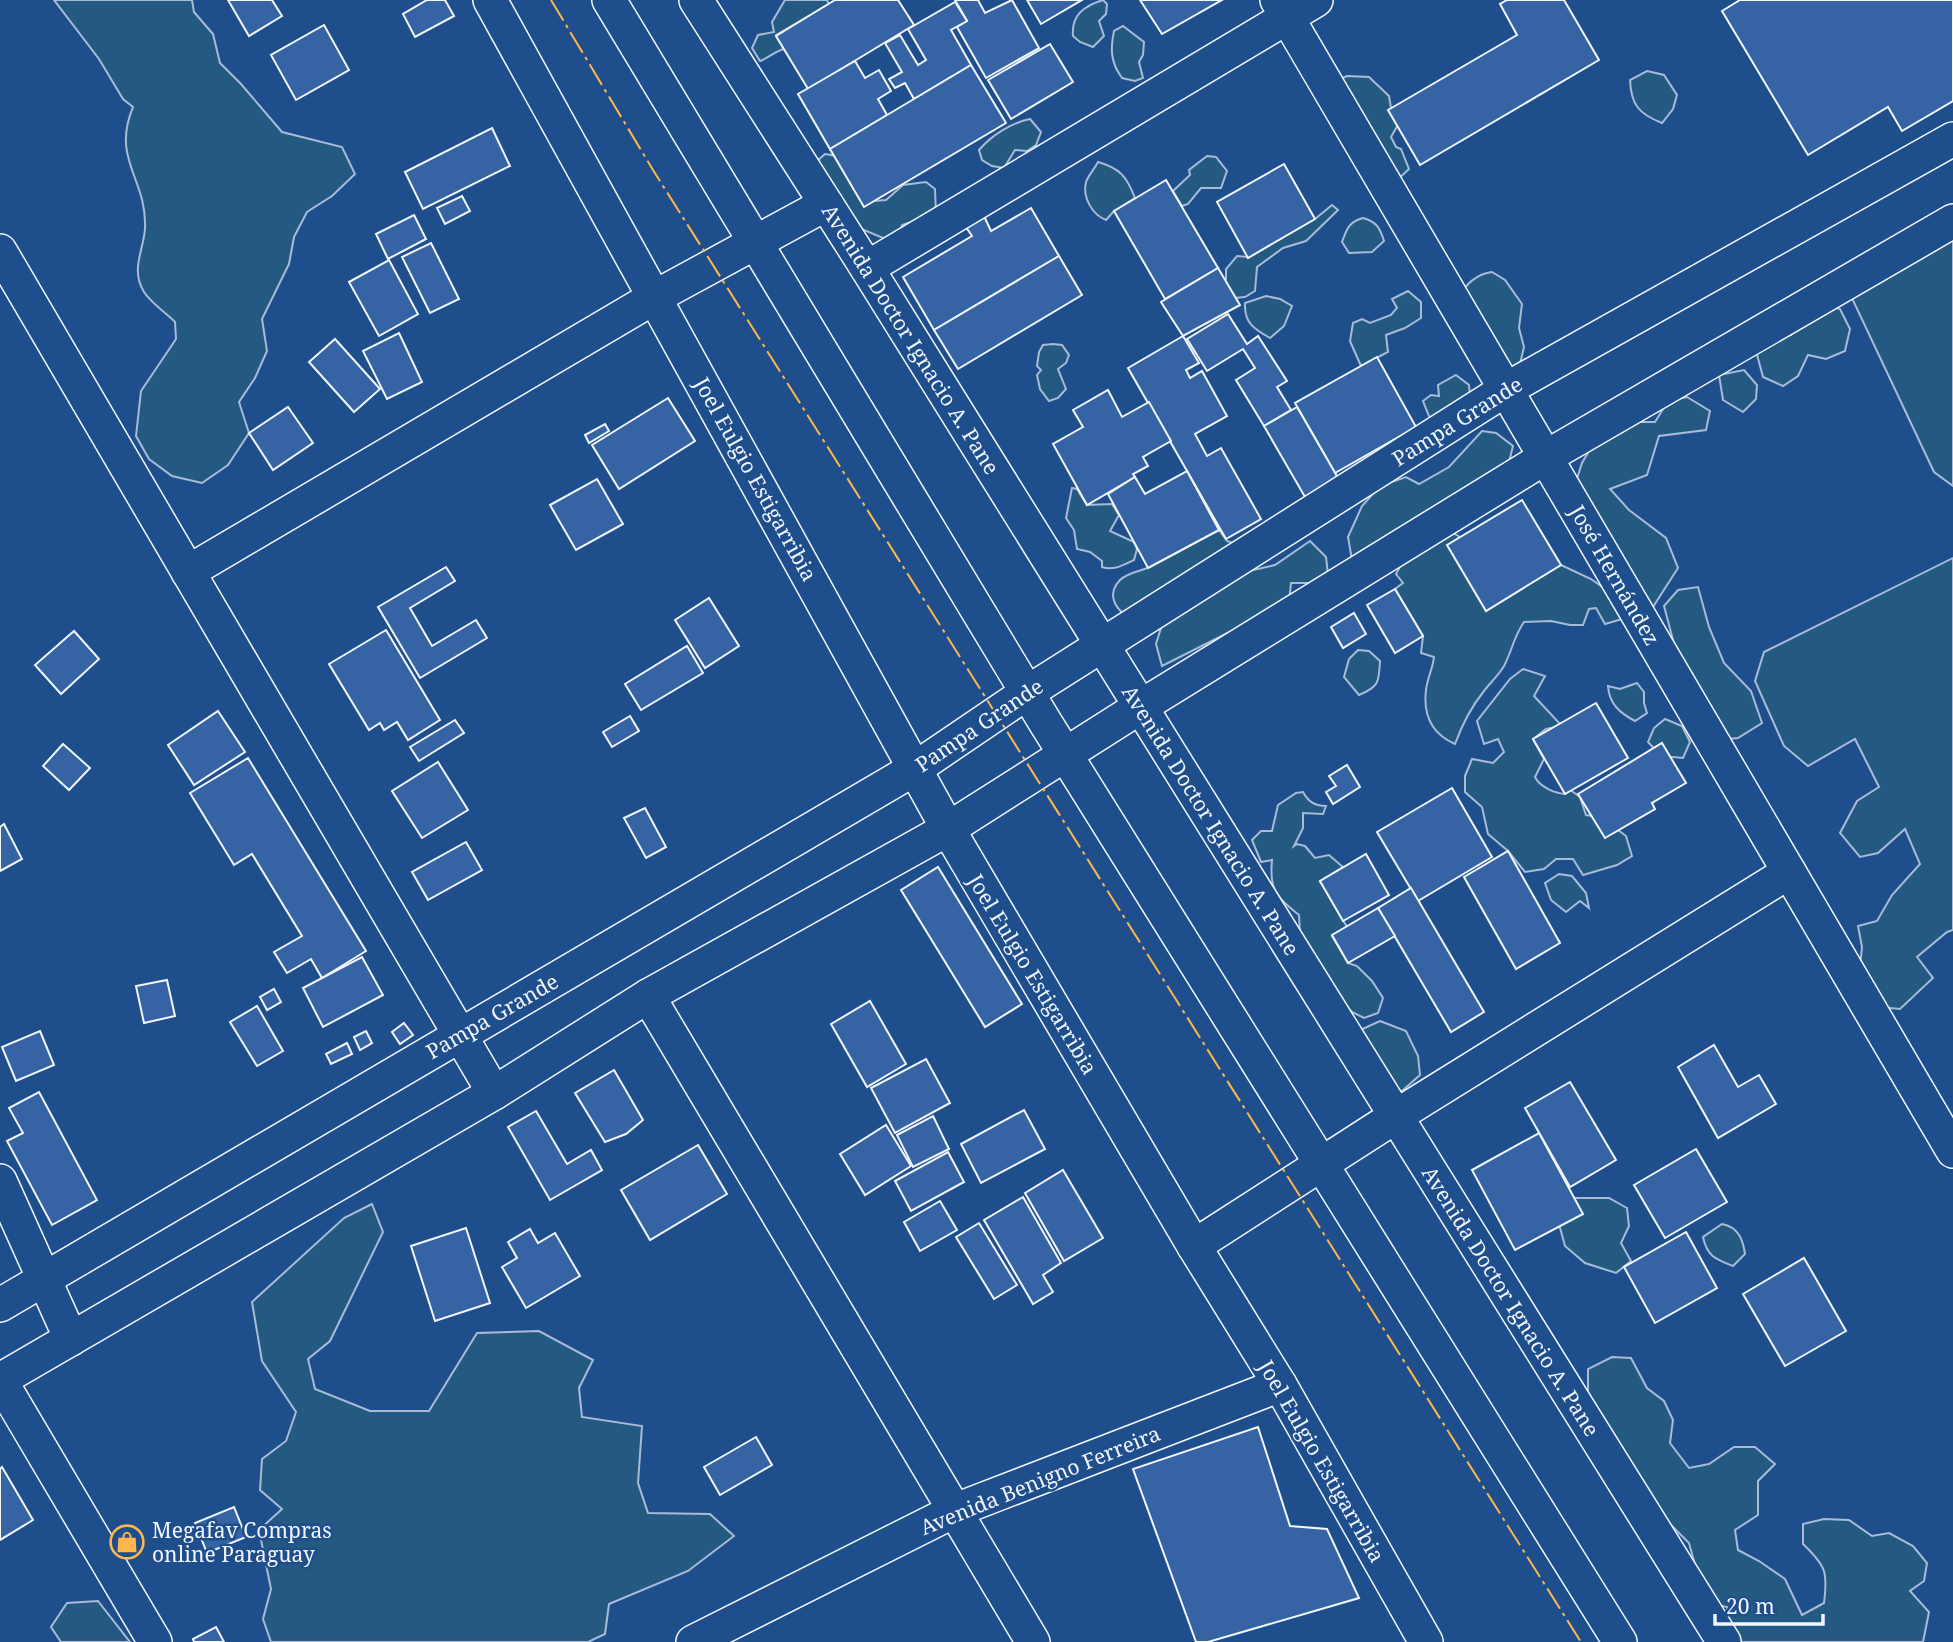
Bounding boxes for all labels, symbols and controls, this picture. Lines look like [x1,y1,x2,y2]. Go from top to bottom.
street label: Avenida Doctor Ignacio A. Pane [816,199,1006,479]
street label: Pampa Grande [1387,370,1527,472]
street label: Joel Eulgio Estigarribia [688,371,824,586]
street label: José Hernández [1563,499,1666,650]
street label: Pampa Grande [910,672,1048,778]
street label: Avenida Doctor Ignacio A. Pane [1116,680,1306,960]
street label: Joel Eulgio Estigarribia [961,868,1104,1079]
street label: Pampa Grande [421,967,563,1065]
street label: Avenida Doctor Ignacio A. Pane [1416,1161,1606,1441]
street label: Joel Eulgio Estigarribia [1252,1354,1391,1567]
street label: Avenida Benigno Ferreira [916,1419,1164,1541]
place label: Megafav Compras online Paraguay [152,1516,332,1568]
shop icon: Megafav Compras online Paraguay [108,1523,146,1561]
scale bar [1715,1582,1824,1626]
text: 20 m [1726,1592,1775,1620]

